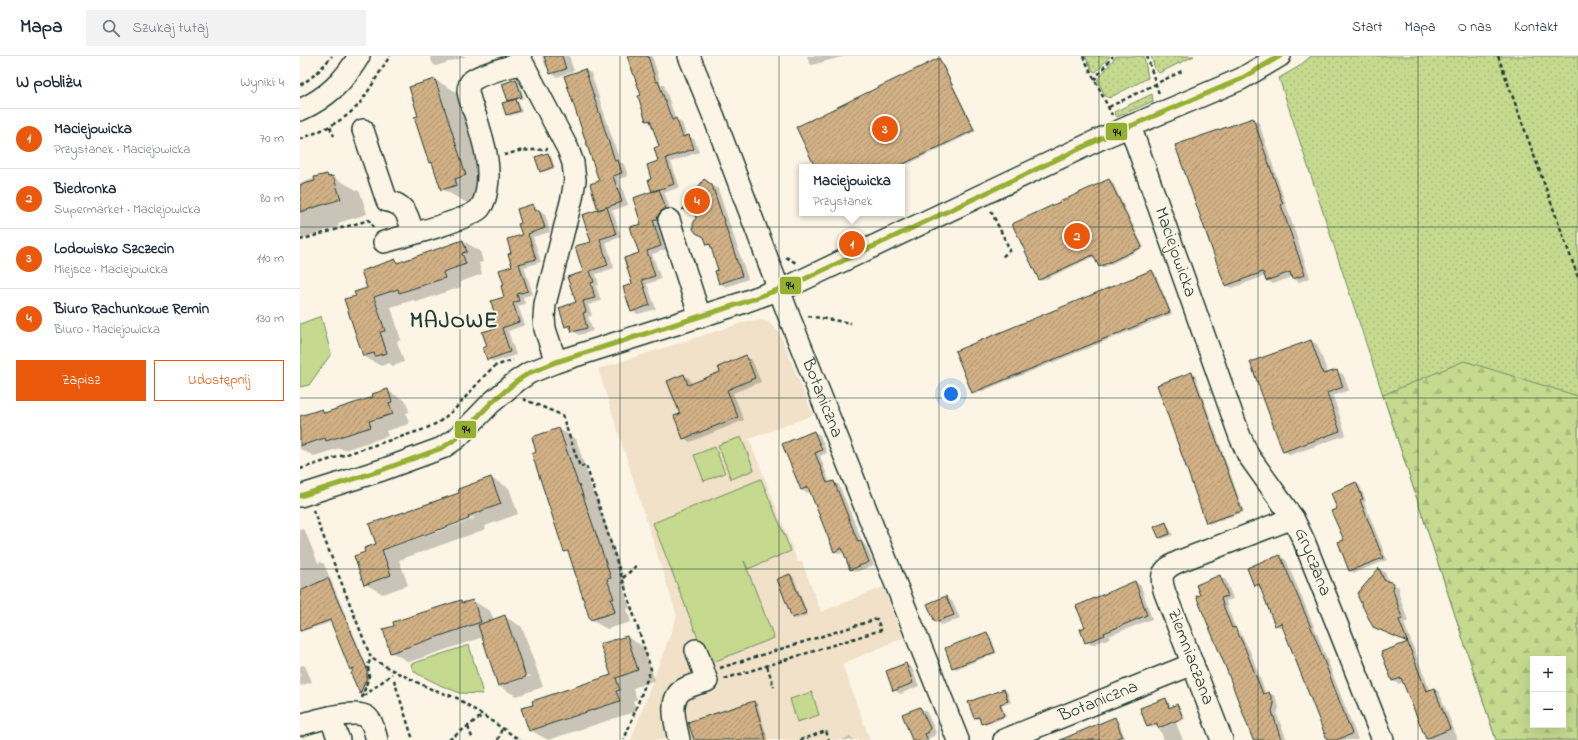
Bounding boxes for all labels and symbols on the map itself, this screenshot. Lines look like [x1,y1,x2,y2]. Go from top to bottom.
pin: 3 [872,114,898,144]
line badge: 94 [1105,122,1128,141]
text: 94 [1112,125,1121,141]
pin: 4 [684,186,710,216]
street label: Maciejowicka [1147,204,1203,301]
pin: 2 [1064,221,1090,251]
pin: 1 [839,229,865,259]
line badge: 94 [779,276,802,295]
text: 94 [785,278,794,294]
district label: MAJOWE [410,306,498,338]
street label: Botaniczna [794,354,849,442]
your location [941,384,961,404]
line badge: 94 [454,420,477,439]
text: 94 [461,422,470,438]
street label: Gryczana [1287,524,1338,600]
street label: Ziemniaczana [1160,605,1220,709]
street label: Botaniczna [1054,674,1142,730]

